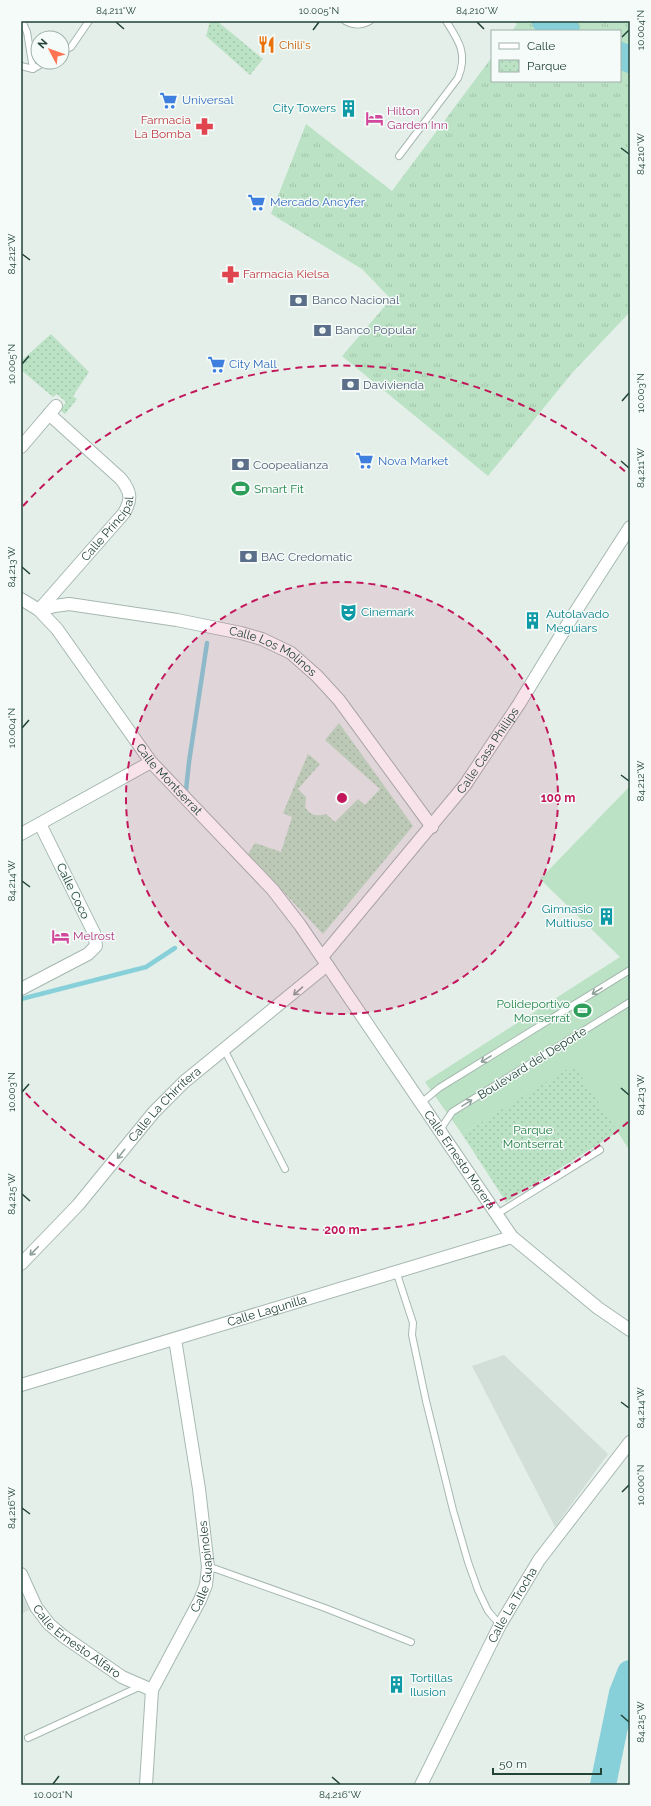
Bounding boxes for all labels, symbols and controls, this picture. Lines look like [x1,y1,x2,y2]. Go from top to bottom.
text: 84.211°W [96,5,137,16]
text: 10.005°N [299,5,339,16]
text: 84.210°W [456,5,498,16]
text: 10.004°N [635,10,646,50]
north arrow [30,30,70,70]
legend [491,30,621,82]
restaurant icon: Chili's [256,35,276,55]
text: N [35,36,50,51]
place label: Chili's [279,38,311,52]
text: Calle [527,39,555,53]
text: Parque [527,59,567,73]
supermarket icon: Universal [159,90,179,110]
place label: Universal [182,93,234,107]
building icon: City Towers [339,98,359,118]
place label: City Towers [273,101,336,115]
place label: Hilton Garden Inn [387,104,448,132]
hotel icon: Hilton Garden Inn [364,108,384,128]
place label: Farmacia La Bomba [134,113,191,141]
pharmacy icon: Farmacia La Bomba [194,117,214,137]
text: 84.210°W [635,133,646,175]
supermarket icon: Mercado Ancyfer [247,192,267,212]
place label: Mercado Ancyfer [270,195,366,209]
text: 84.212°W [6,233,17,274]
pharmacy icon: Farmacia Kielsa [220,264,240,284]
place label: Farmacia Kielsa [243,267,329,281]
bank icon: Banco Nacional [289,290,309,310]
place label: Banco Nacional [312,293,400,307]
bank icon: Banco Popular [312,320,332,340]
place label: Banco Popular [335,323,417,337]
text: 10.005°N [6,344,17,384]
supermarket icon: City Mall [206,354,226,374]
place label: City Mall [229,357,277,371]
text: 10.003°N [635,373,646,413]
bank icon: Davivienda [340,375,360,395]
place label: Davivienda [363,378,424,392]
text: 84.211°W [635,447,646,488]
supermarket icon: Nova Market [355,451,375,471]
place label: Nova Market [378,454,448,468]
bank icon: Coopealianza [230,455,250,475]
place label: Coopealianza [253,458,328,472]
sports icon: Smart Fit [231,479,251,499]
place label: Smart Fit [254,482,304,496]
street label: Calle Principal [78,495,136,564]
text: 84.213°W [6,546,17,588]
bank icon: BAC Credomatic [238,547,258,567]
place label: BAC Credomatic [261,550,353,564]
theatre icon: Cinemark [338,602,358,622]
place label: Cinemark [361,605,415,619]
place label: Autolavado Meguiars [546,607,609,635]
building icon: Autolavado Meguiars [523,611,543,631]
street label: Calle Los Molinos [228,624,320,679]
street label: Calle Casa Phillips [454,705,522,797]
text: 10.004°N [6,708,17,748]
street label: Calle Montserrat [133,741,205,818]
text: 84.212°W [635,760,646,801]
centre of rings [335,791,349,805]
text: 100 m [541,791,575,805]
text: 84.214°W [6,860,17,902]
street label: Calle Coco [53,861,93,921]
place label: Gimnasio Multiuso [542,902,593,930]
building icon: Gimnasio Multiuso [596,906,616,926]
hotel icon: Melrost [50,926,70,946]
place label: Melrost [73,929,115,943]
one-way arrow [293,986,303,995]
one-way arrow [591,987,603,995]
place label: Polideportivo Monserrat [496,997,570,1025]
sports icon: Polideportivo Monserrat [573,1001,593,1021]
street label: Boulevard del Deporte [475,1024,589,1102]
one-way arrow [481,1055,492,1063]
street label: Calle La Chirritera [126,1064,204,1145]
text: 10.003°N [6,1072,17,1112]
text: 84.213°W [635,1074,646,1116]
one-way arrow [461,1099,473,1107]
street label: Calle Ernesto Morera [421,1108,498,1212]
park label: Parque Montserrat [503,1123,563,1151]
one-way arrow [116,1149,125,1160]
text: 84.215°W [6,1173,17,1215]
text: 200 m [324,1223,360,1237]
one-way arrow [29,1246,39,1256]
street label: Calle Lagunilla [226,1292,308,1329]
text: 84.214°W [635,1387,646,1429]
text: 10.000°N [635,1465,646,1505]
text: 84.216°W [6,1487,17,1529]
street label: Calle Guapinoles [188,1520,215,1615]
street label: Calle La Trocha [485,1565,540,1645]
street label: Calle Ernesto Alfaro [30,1602,123,1681]
place label: Tortillas Ilusion [410,1671,453,1699]
building icon: Tortillas Ilusion [387,1675,407,1695]
text: 84.215°W [635,1701,646,1743]
scale bar [493,1750,601,1776]
text: 50 m [499,1757,527,1771]
text: 10.001°N [34,1789,72,1800]
text: 84.216°W [319,1789,361,1800]

